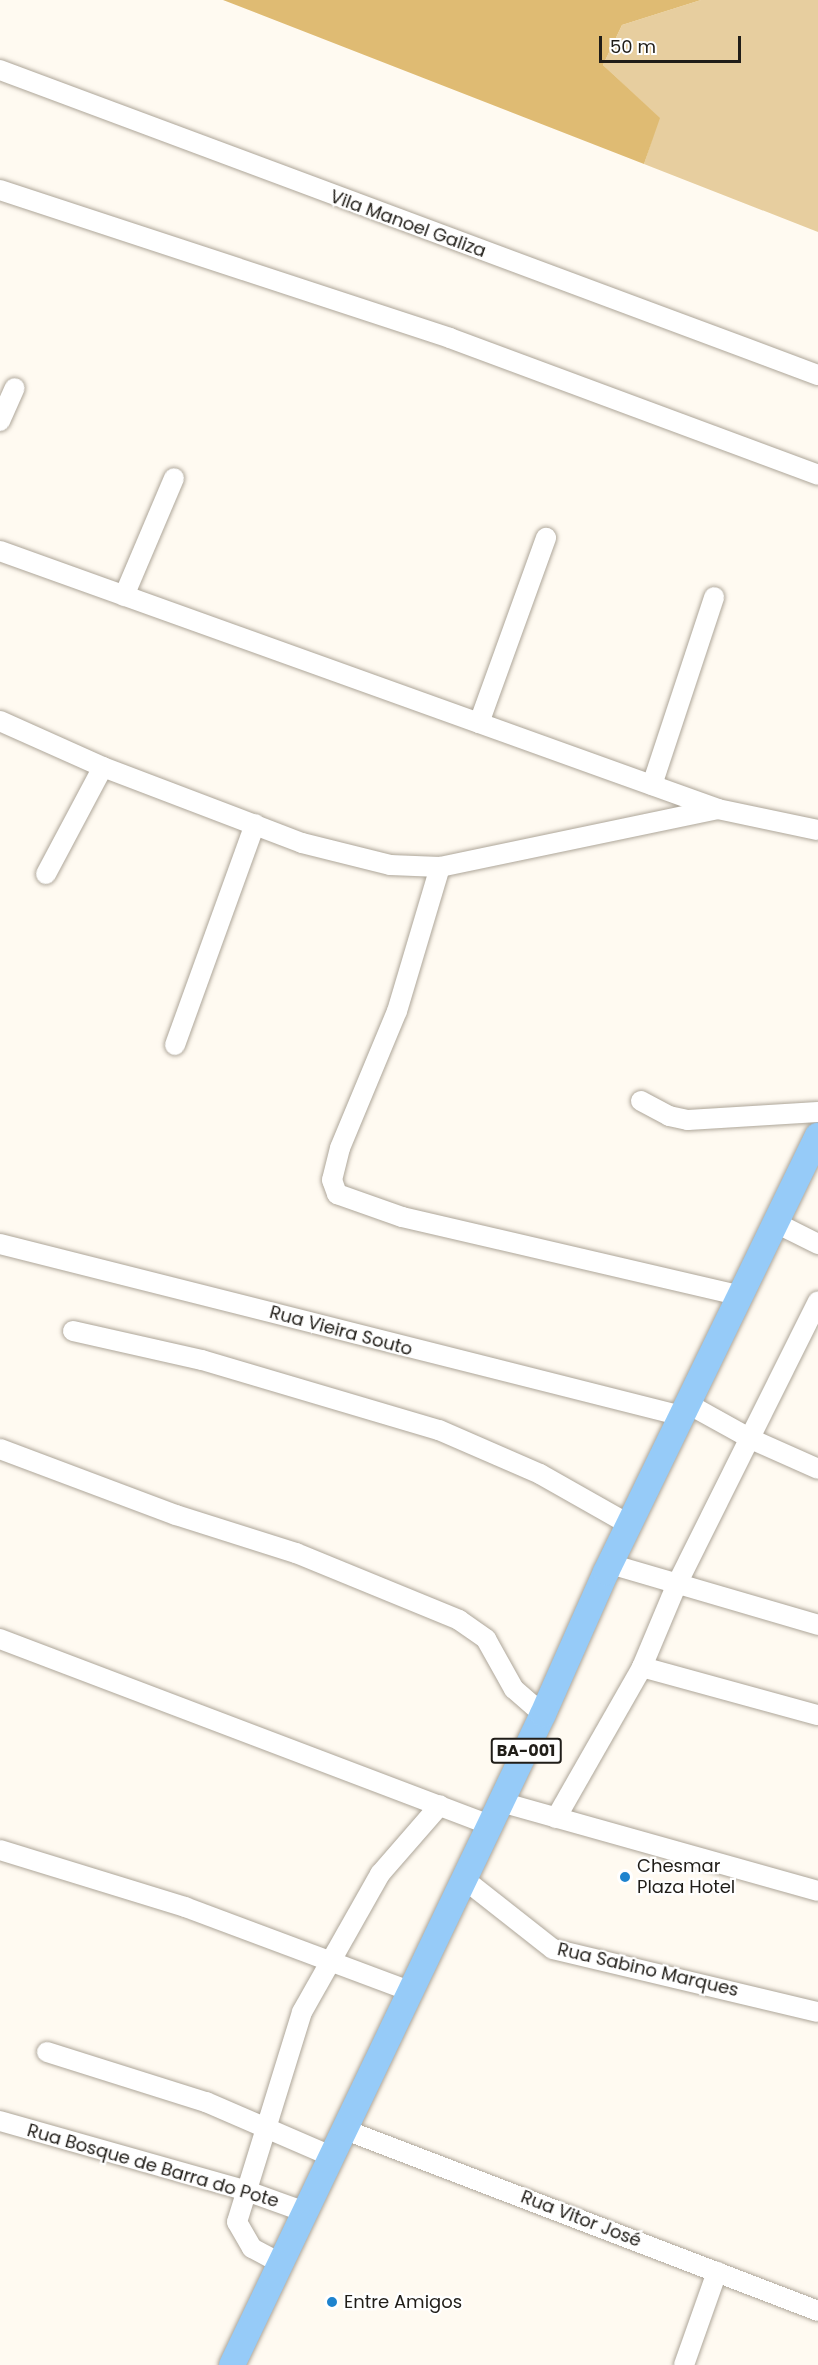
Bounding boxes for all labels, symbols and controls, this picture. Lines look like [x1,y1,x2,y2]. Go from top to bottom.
scale bar [602,24,744,62]
text: 50 m [610,34,656,59]
street label: Vila Manoel Galiza [327,186,489,262]
street label: Rua Vieira Souto [267,1302,415,1360]
road number: BA-001 [490,1738,562,1764]
place label: Chesmar Plaza Hotel [637,1856,735,1898]
marker: Chesmar Plaza Hotel [618,1870,632,1884]
street label: Rua Sabino Marques [555,1939,741,2001]
street label: Rua Bosque de Barra do Pote [25,2120,281,2212]
street label: Rua Vitor José [518,2186,644,2252]
place label: Entre Amigos [344,2291,462,2313]
marker: Entre Amigos [325,2295,339,2309]

